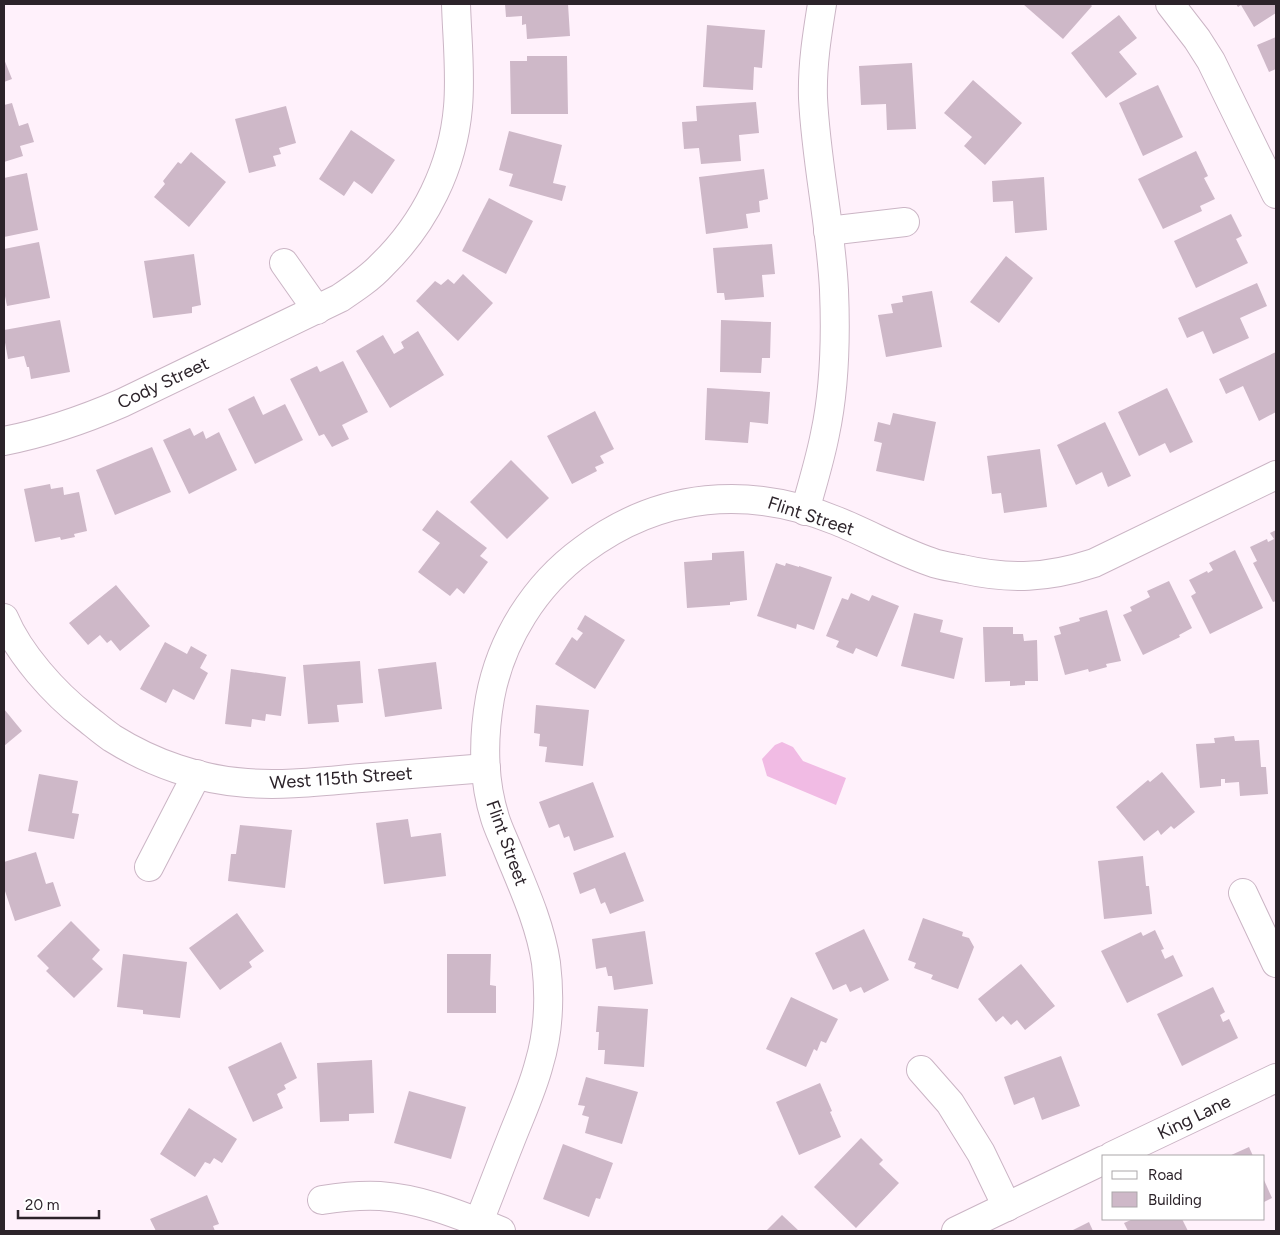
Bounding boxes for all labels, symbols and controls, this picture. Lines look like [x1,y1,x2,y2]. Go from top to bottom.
street label: Cody Street [114,352,212,414]
street label: Flint Street [765,492,857,540]
street label: West 115th Street [269,762,413,794]
street label: Flint Street [481,797,533,889]
street label: King Lane [1154,1090,1234,1144]
legend [1102,1155,1265,1220]
text: Road [1148,1166,1183,1184]
scale bar [18,1188,99,1220]
text: Building [1148,1191,1202,1209]
text: 20 m [25,1196,59,1214]

